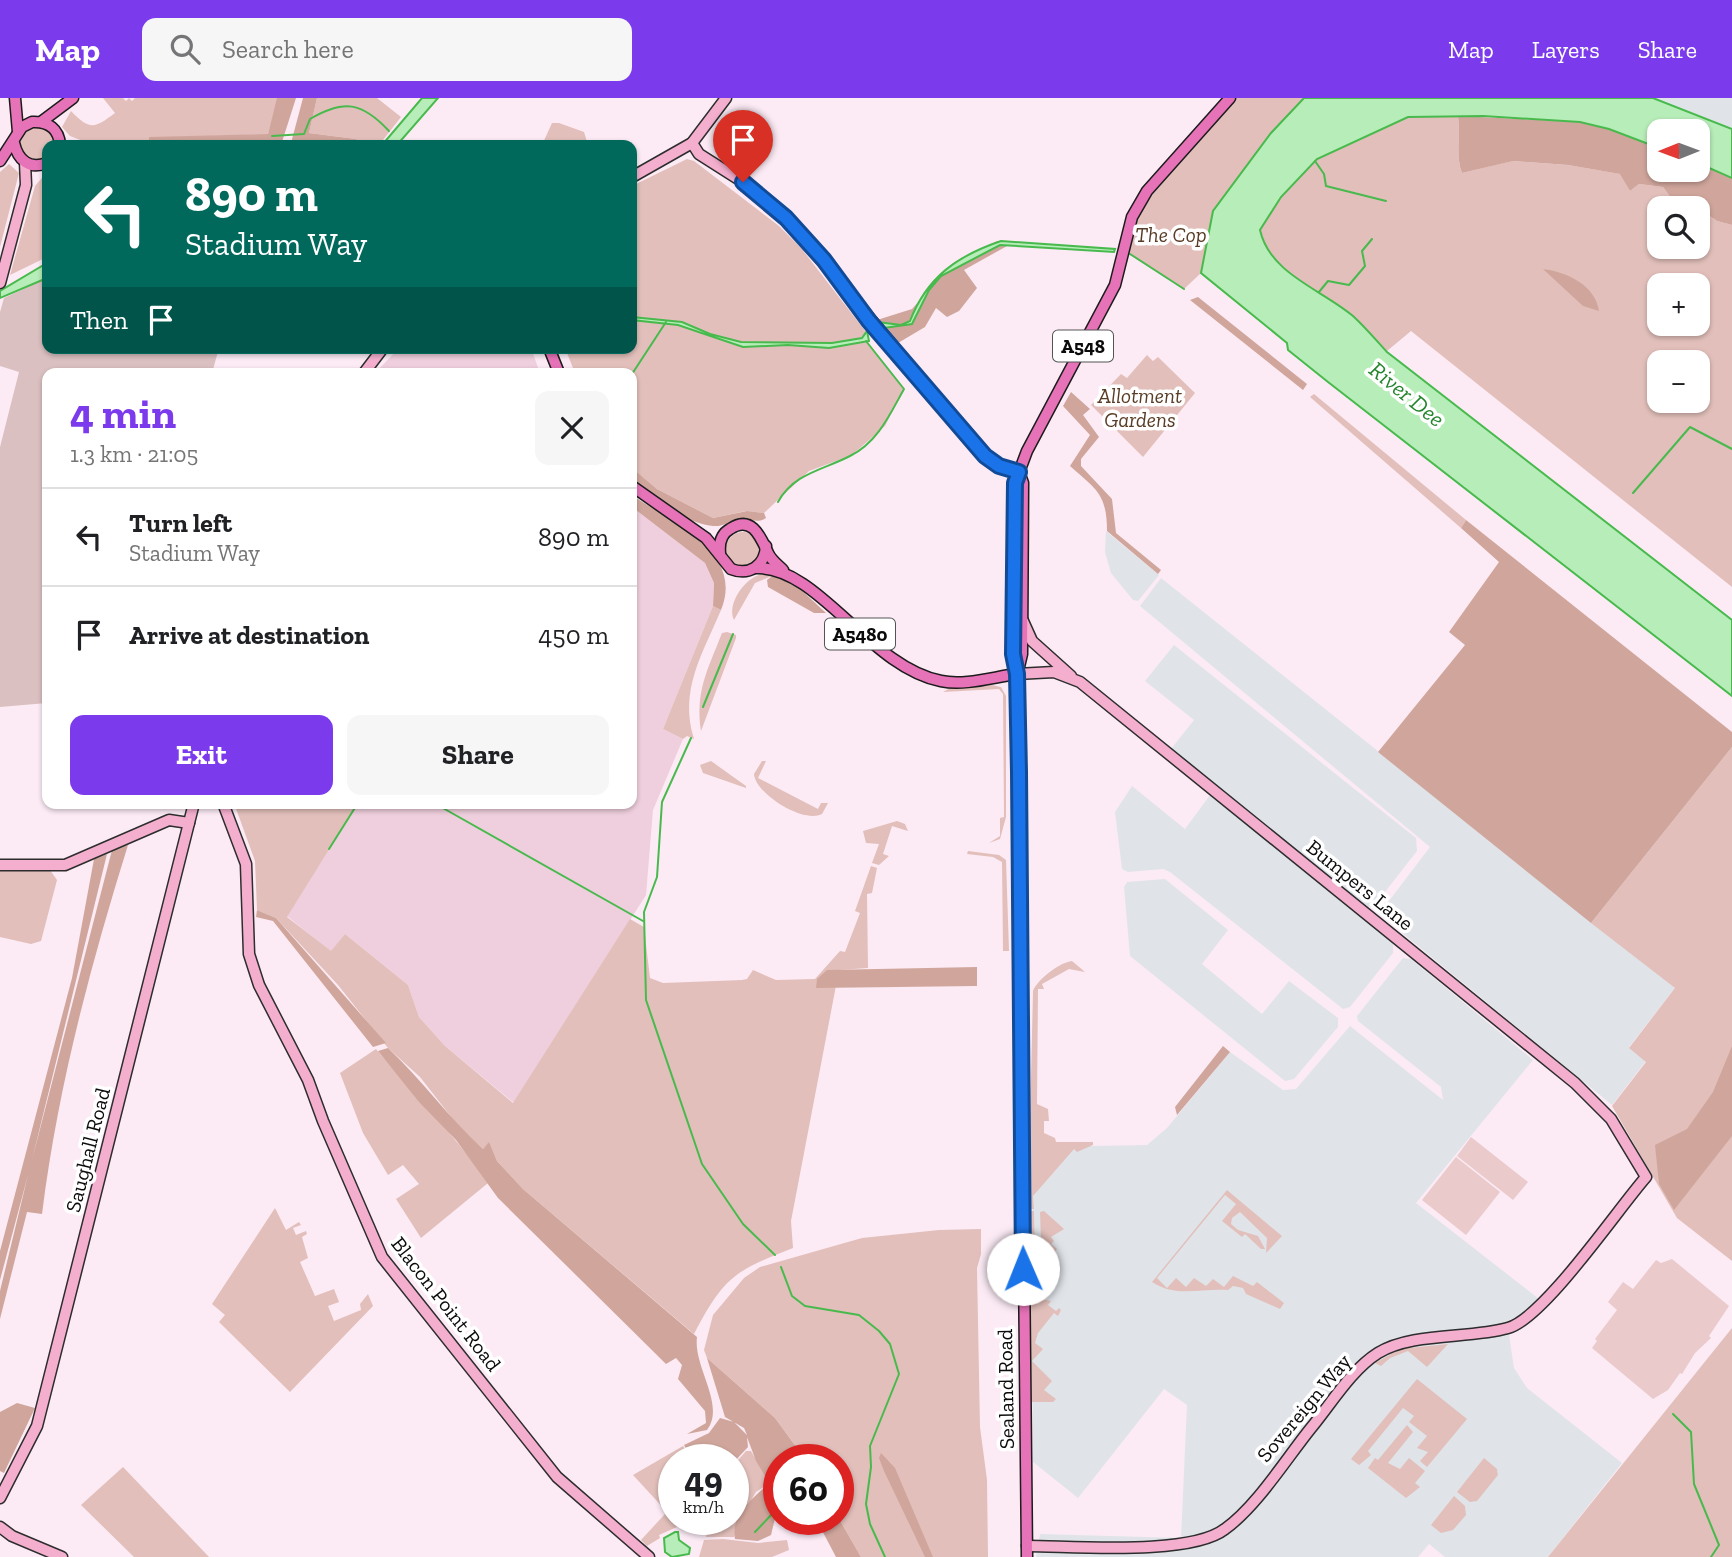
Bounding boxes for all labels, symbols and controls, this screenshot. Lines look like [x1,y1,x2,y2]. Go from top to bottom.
search box [142,18,632,81]
text: Map [35,30,100,69]
icon: search [166,30,204,68]
text: Search here [222,33,354,65]
text: Map [1448,35,1494,64]
text: Layers [1532,35,1600,64]
text: Share [1638,35,1697,64]
pin [713,110,773,182]
north arrow [1647,119,1710,182]
map controls [1647,119,1710,413]
icon: arrive [724,121,762,159]
text: 890 m [185,165,318,224]
icon: left [70,168,161,259]
button: search [1647,196,1710,259]
park label: The Cop [1135,222,1207,247]
text: Stadium Way [185,225,367,263]
button: + [1647,273,1710,336]
icon: arrive [142,301,180,339]
text: Then [70,304,128,336]
road number: A548 [1053,330,1113,362]
button: − [1647,350,1710,413]
water label: River Dee [1364,355,1450,433]
park label: Allotment Gardens [1097,383,1182,432]
text: 4 min [70,388,176,439]
button: close [535,391,609,465]
text: 1.3 km · 21:05 [70,440,198,468]
text: Turn left [129,507,232,539]
icon: left [70,518,108,556]
text: 890 m [538,521,609,553]
text: Stadium Way [129,539,260,567]
icon: arrive [70,616,108,654]
road number: A5480 [825,618,895,650]
text: Arrive at destination [129,619,369,651]
text: 450 m [538,619,609,651]
button: Exit [70,715,333,795]
button: Share [347,715,609,795]
street label: Bumpers Lane [1302,834,1419,935]
street label: Saughall Road [60,1084,115,1215]
street label: Blacon Point Road [386,1232,507,1376]
position arrow [986,1232,1060,1306]
street label: Sealand Road [992,1328,1019,1449]
street label: Sovereign Way [1251,1348,1356,1467]
speed limit sign: 60 [763,1444,854,1535]
text: 49 [684,1459,723,1501]
text: km/h [683,1496,724,1518]

